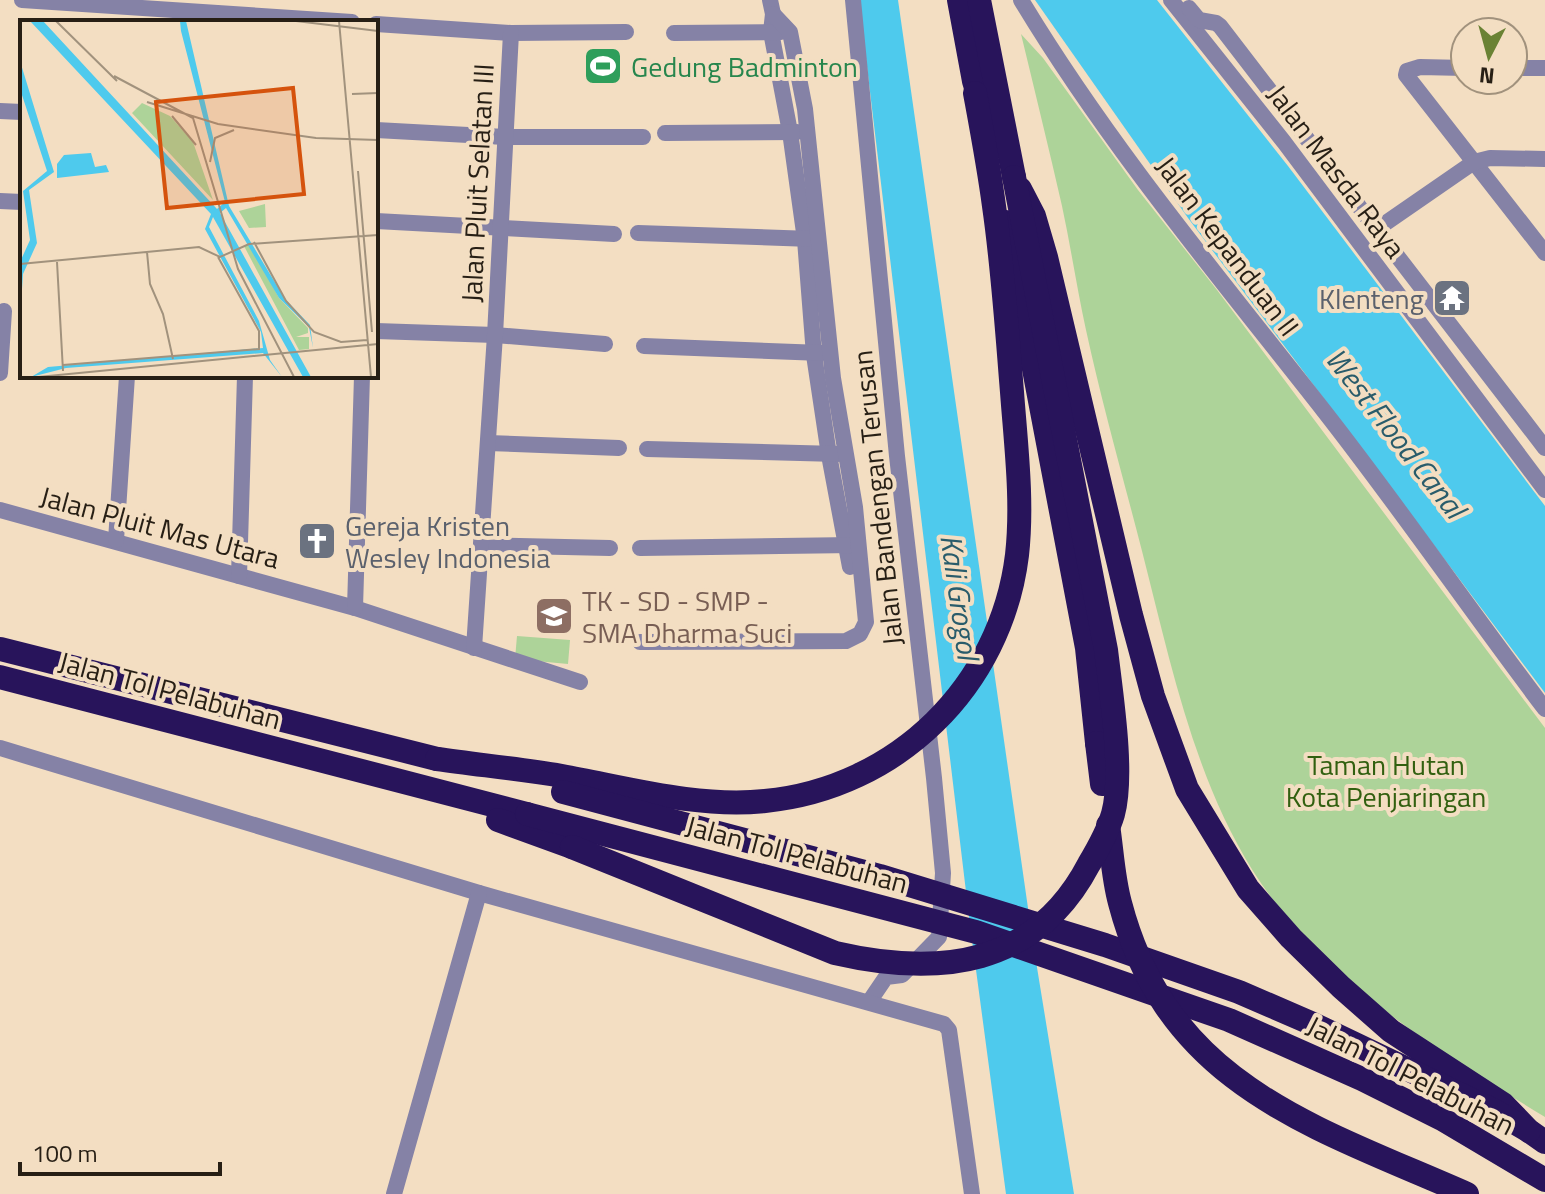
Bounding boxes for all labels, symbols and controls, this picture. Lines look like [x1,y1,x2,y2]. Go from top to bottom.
north arrow [1449,16,1529,96]
inset map [20,20,378,378]
sports icon: Gedung Badminton [582,45,624,87]
place label: Gedung Badminton [631,45,858,88]
text: N [1478,58,1496,94]
street label: Jalan Pluit Selatan III [449,62,505,304]
street label: Jalan Masda Raya [1257,75,1417,267]
street label: Jalan Kepanduan II [1146,147,1310,345]
place label: Klenteng [1319,277,1424,320]
temple icon: Klenteng [1431,277,1473,319]
water label: West Flood Canal [1315,338,1480,531]
street label: Jalan Bandengan Terusan [840,348,914,648]
street label: Jalan Pluit Mas Utara [36,474,284,580]
place label: Gereja Kristen Wesley Indonesia [345,504,550,579]
church icon: Gereja Kristen Wesley Indonesia [296,520,338,562]
water label: Kali Grogol [928,532,992,666]
place label: TK - SD - SMP - SMA Dharma Suci [582,579,792,654]
school or university icon: TK - SD - SMP - SMA Dharma Suci [533,595,575,637]
street label: Jalan Tol Pelabuhan [54,640,286,740]
park label: Taman Hutan Kota Penjaringan [1286,743,1486,818]
street label: Jalan Tol Pelabuhan [681,804,913,904]
street label: Jalan Tol Pelabuhan [1300,1004,1522,1146]
scale bar [20,1126,220,1176]
text: 100 m [32,1135,98,1171]

